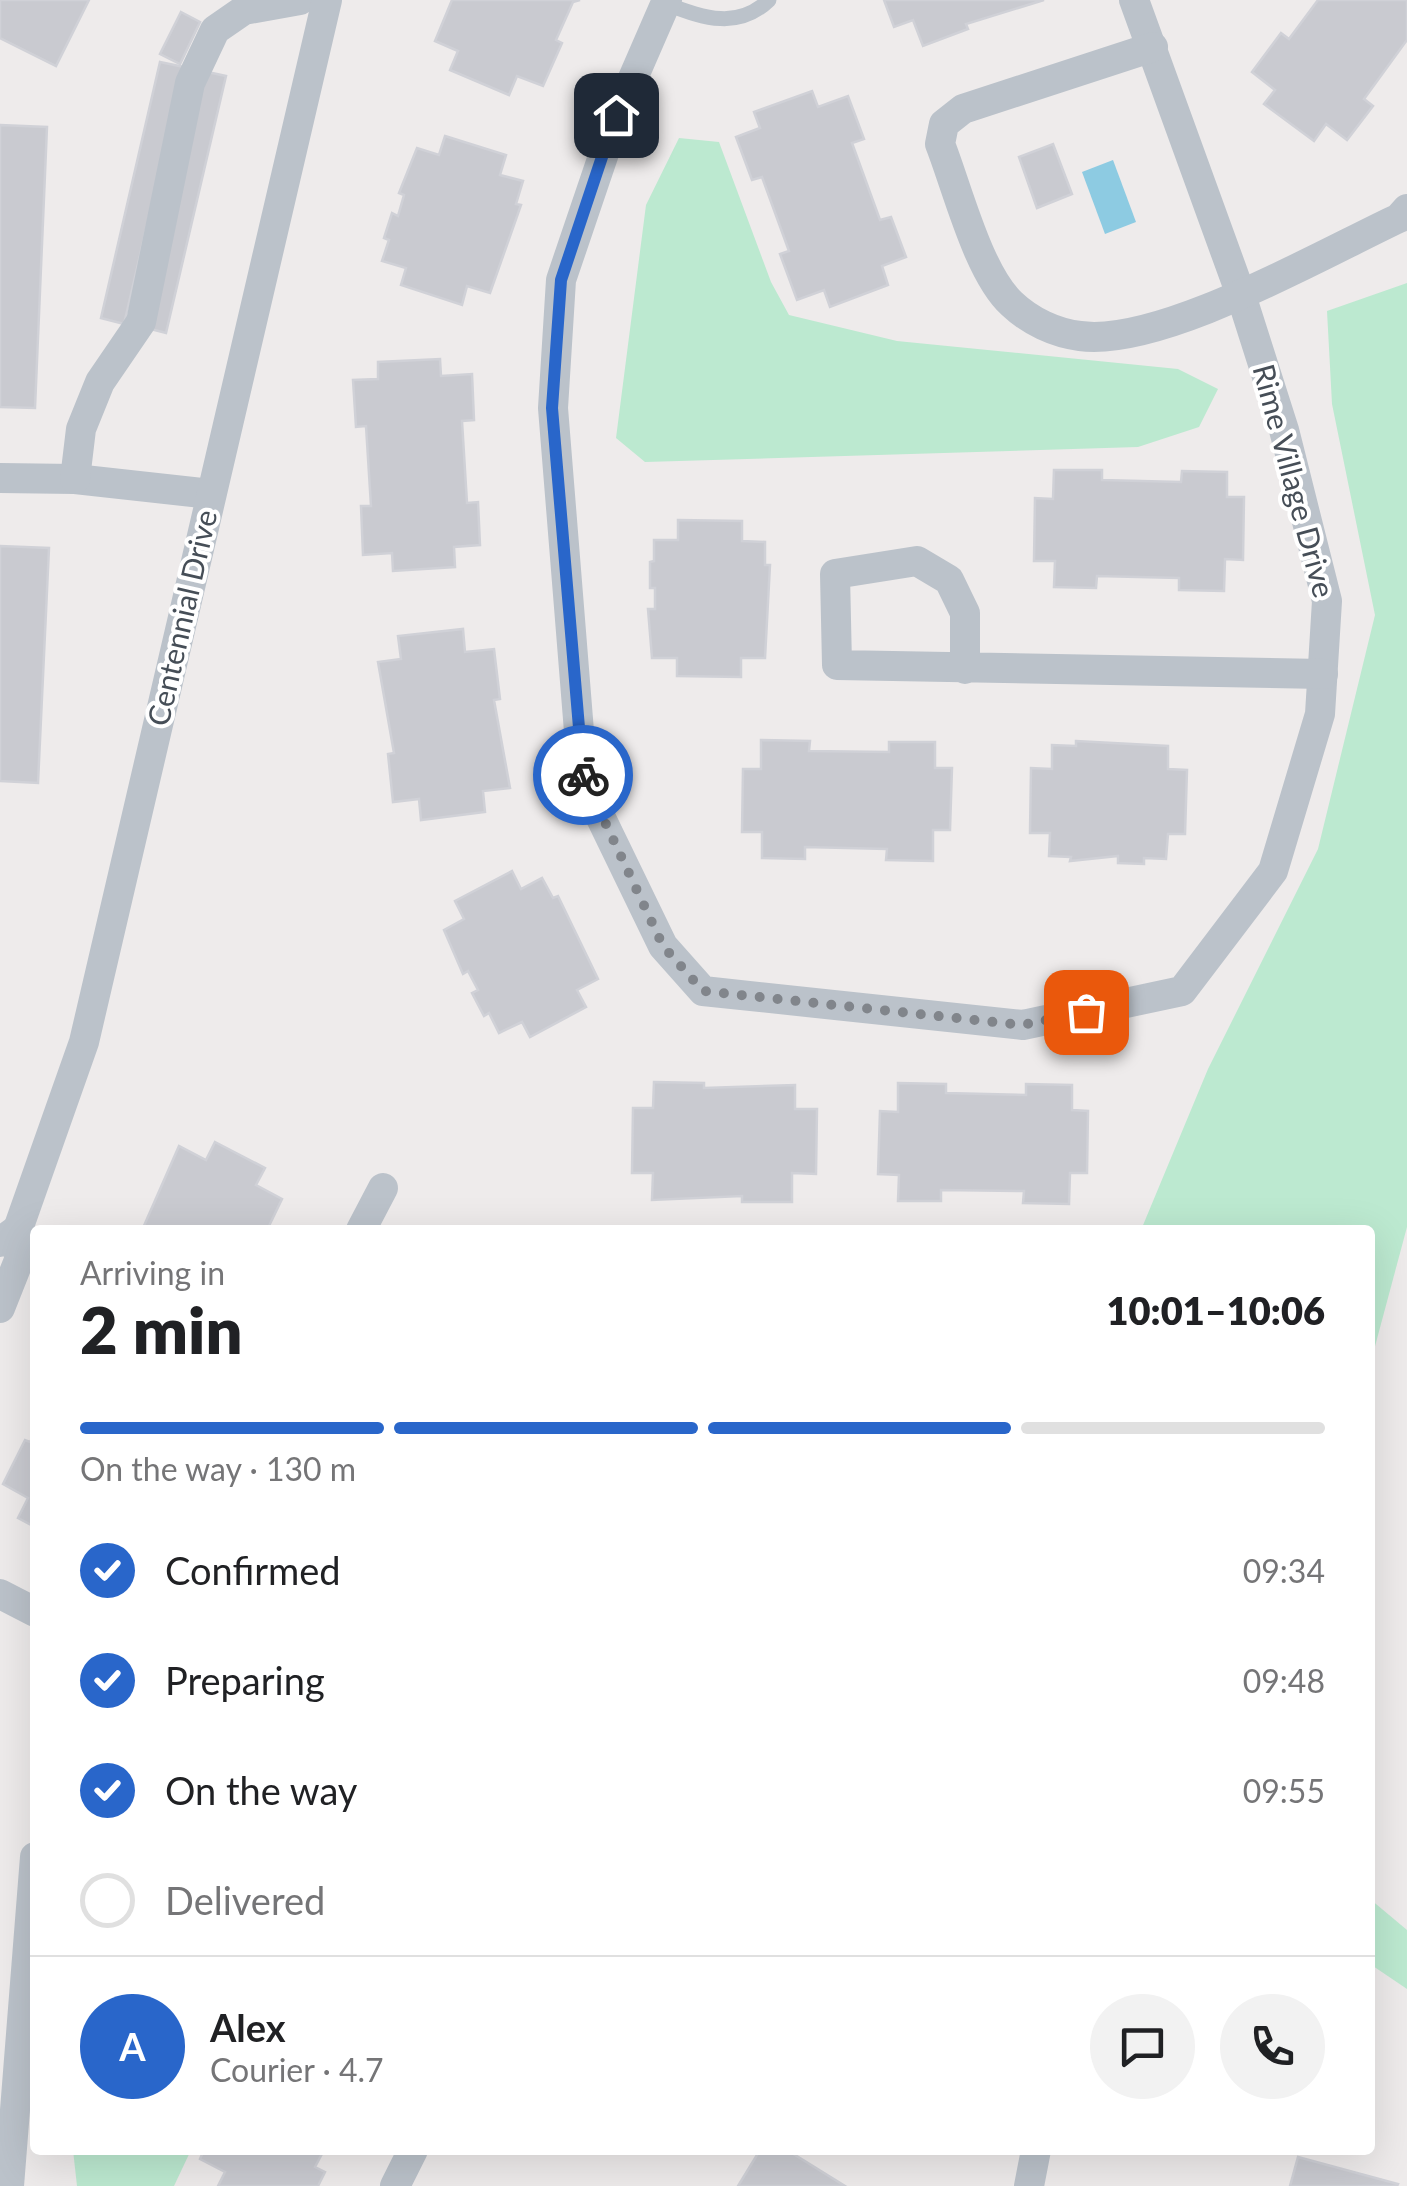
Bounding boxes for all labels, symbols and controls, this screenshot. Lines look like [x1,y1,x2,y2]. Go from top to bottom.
pin [574,73,659,158]
icon: home [589,88,644,143]
street label: Rime Village Drive [1247,360,1343,601]
street label: Centennial Drive [139,506,223,729]
courier [533,725,633,825]
icon: bike [556,748,611,803]
pin [1044,970,1129,1055]
icon: bag [1059,985,1114,1040]
text: Arriving in [80,1253,225,1292]
text: 10:01–10:06 [1106,1287,1325,1333]
text: 2 min [80,1290,242,1368]
text: On the way · 130 m [80,1449,356,1488]
icon: check [80,1543,135,1598]
text: Confirmed [165,1547,341,1593]
text: 09:34 [1243,1551,1325,1590]
icon: check [80,1653,135,1708]
text: Preparing [165,1657,325,1703]
text: 09:48 [1243,1661,1325,1700]
icon: check [80,1763,135,1818]
text: On the way [165,1767,357,1813]
text: 09:55 [1243,1771,1325,1810]
text: Delivered [165,1877,325,1923]
button: chat [1090,1994,1195,2099]
button: phone [1220,1994,1325,2099]
text: Alex [210,2004,286,2050]
text: A [119,2023,146,2069]
text: Courier · 4.7 [210,2050,384,2089]

